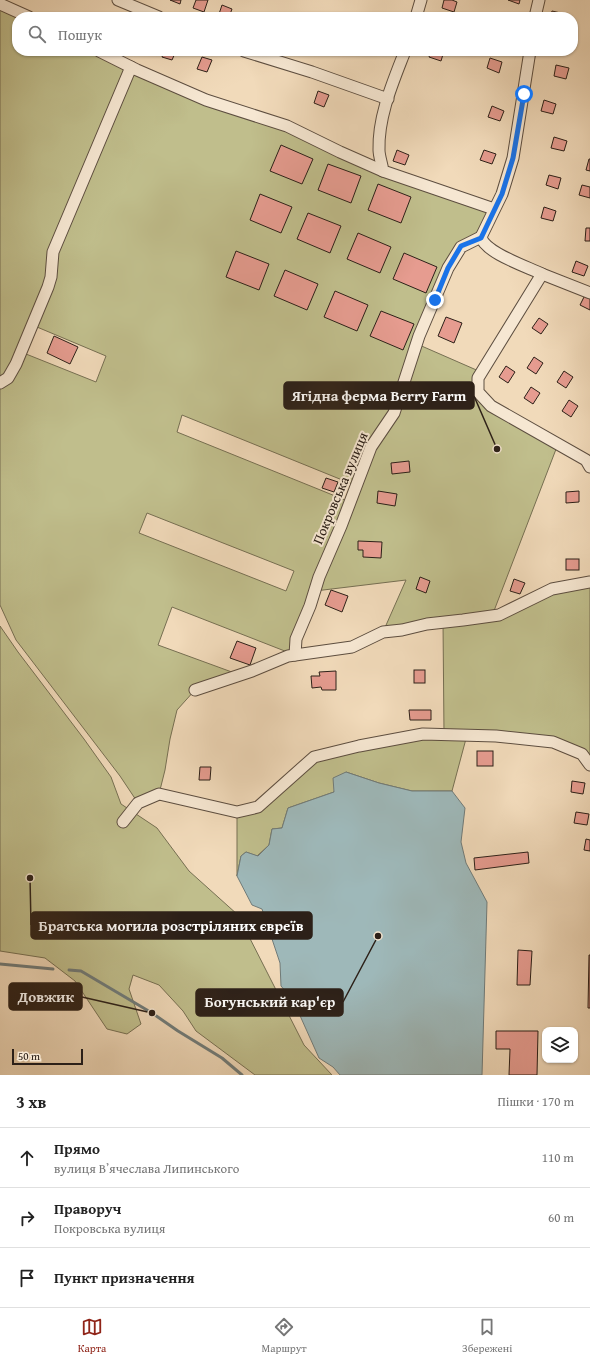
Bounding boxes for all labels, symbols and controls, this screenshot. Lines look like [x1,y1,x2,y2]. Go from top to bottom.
search box [12,12,578,56]
icon: search [26,23,48,45]
text: Пошук [58,24,102,45]
route start [515,85,533,103]
route end [426,291,444,309]
callout: Ягідна ферма Berry Farm [284,382,474,409]
text: Ягідна ферма Berry Farm [291,385,467,406]
street label: Покровська вулиця [307,429,373,547]
callout: Братська могила розстріляних євреїв [31,912,312,939]
text: Братська могила розстріляних євреїв [38,915,304,936]
callout: Довжик [9,983,82,1010]
text: Довжик [17,986,75,1007]
callout: Богунський кар'єр [196,989,343,1016]
text: Богунський кар'єр [205,991,336,1012]
map controls [542,1027,578,1063]
button: layers [542,1027,578,1063]
scale bar [12,1047,83,1066]
text: 50 m [18,1048,40,1064]
text: 3 хв [16,1089,46,1114]
text: Пішки · 170 m [497,1092,574,1111]
text: Прямо [54,1138,100,1159]
icon: ahead [16,1147,38,1169]
text: 110 m [542,1148,574,1167]
text: вулиця Вʼячеслава Липинського [54,1159,239,1178]
text: Праворуч [54,1198,121,1219]
icon: right [16,1207,38,1229]
text: 60 m [548,1208,574,1227]
text: Покровська вулиця [54,1219,165,1238]
icon: arrive [16,1267,38,1289]
text: Пункт призначення [54,1267,195,1288]
tab: Карта [78,1316,106,1356]
tab: Маршрут [262,1316,307,1356]
tab: Збережені [462,1316,512,1356]

